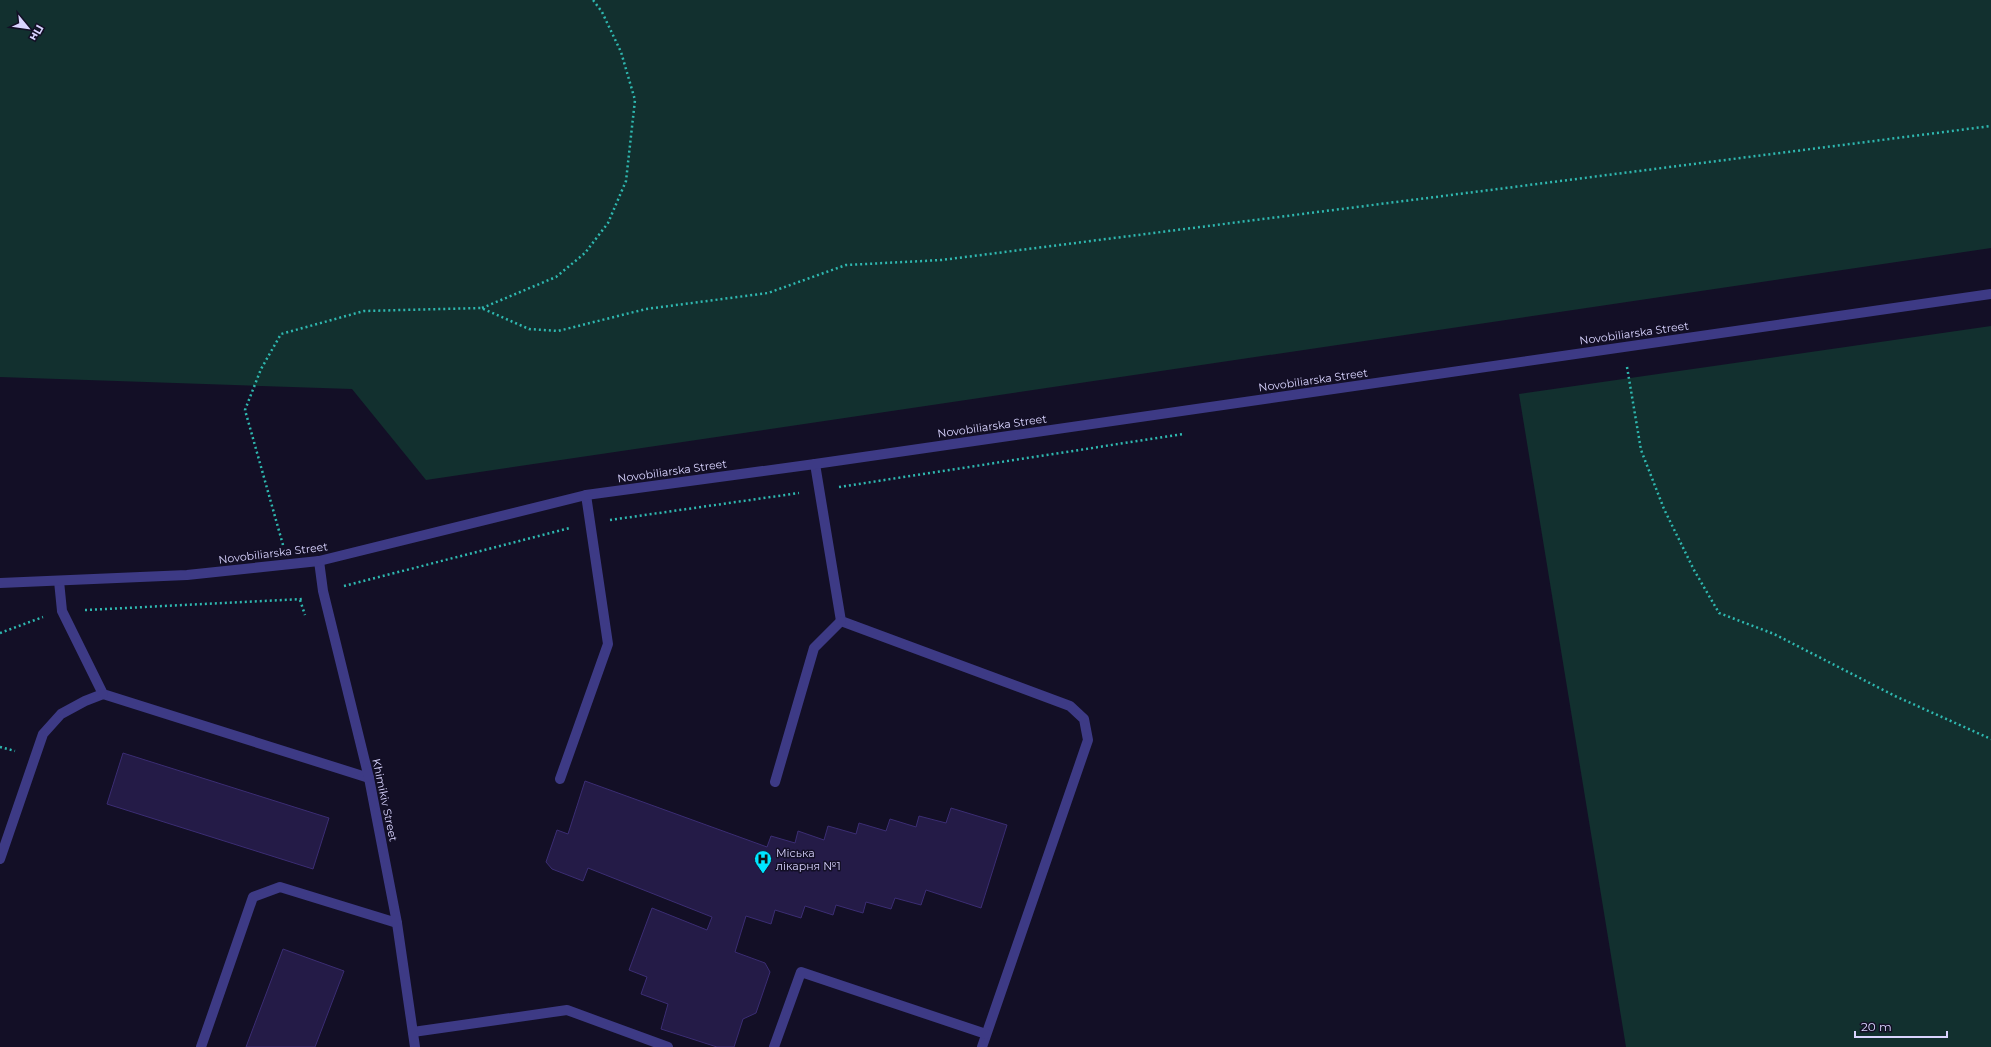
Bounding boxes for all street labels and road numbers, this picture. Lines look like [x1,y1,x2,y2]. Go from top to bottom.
street label: Novobiliarska Street [1579,318,1690,348]
street label: Novobiliarska Street [1258,365,1369,395]
street label: Novobiliarska Street [937,411,1048,441]
street label: Novobiliarska Street [617,456,728,486]
street label: Novobiliarska Street [218,539,329,567]
street label: Khimikiv Street [369,757,401,843]

